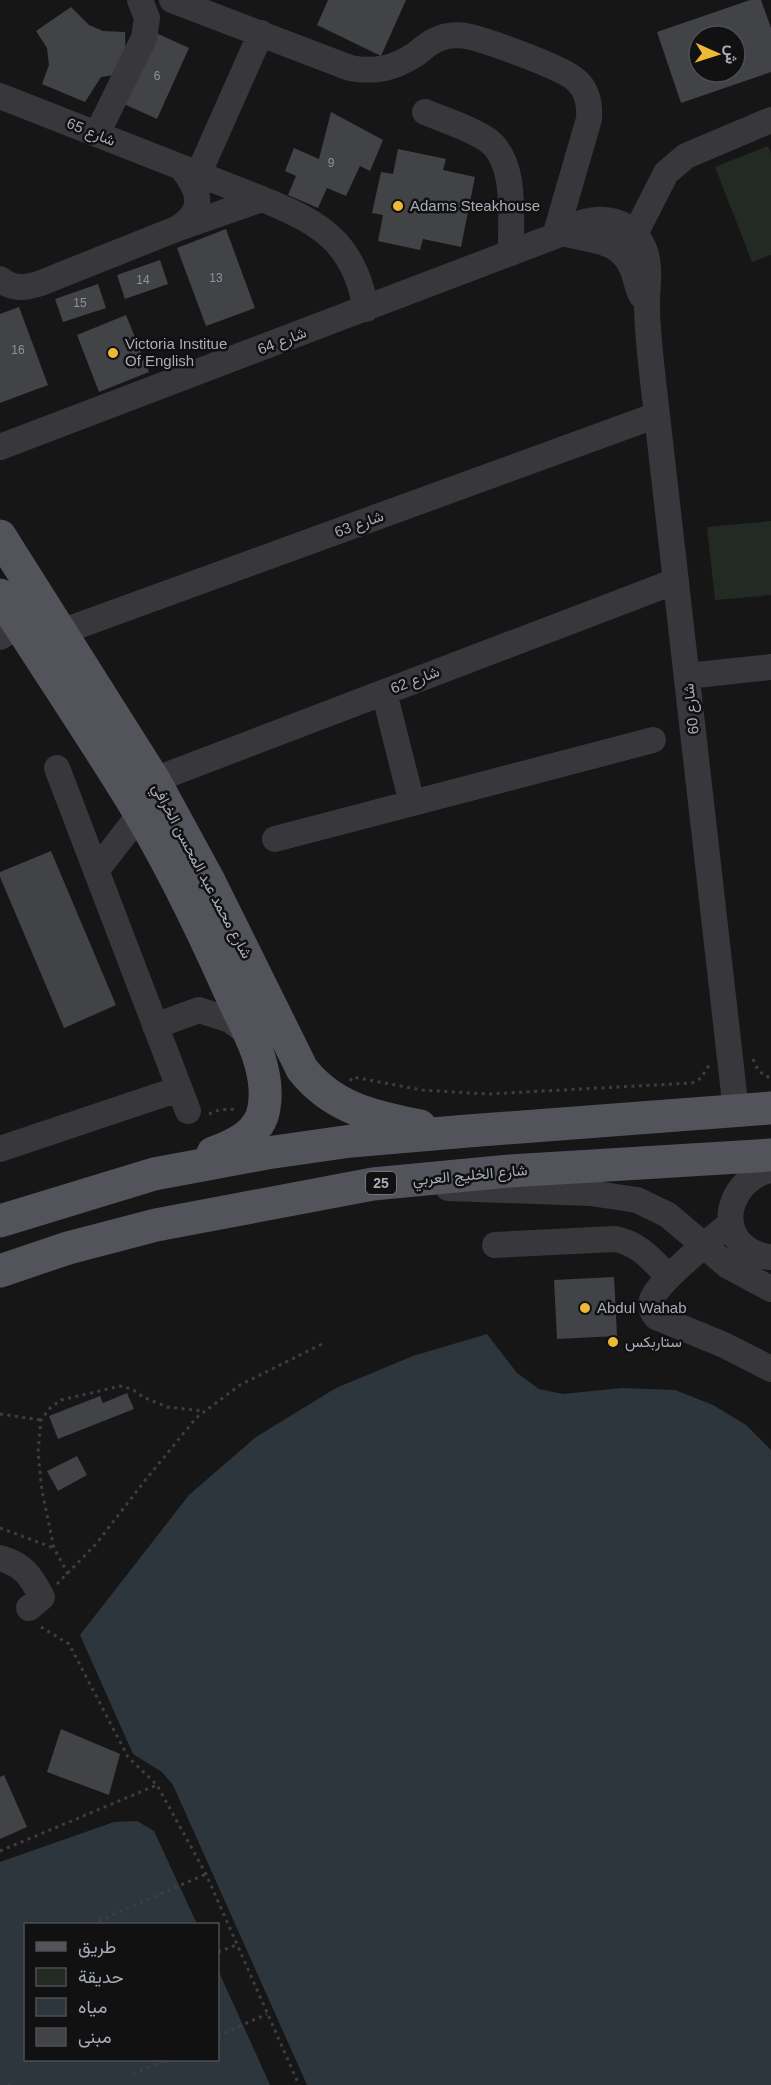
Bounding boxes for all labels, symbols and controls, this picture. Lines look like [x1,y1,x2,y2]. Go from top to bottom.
north arrow [687,24,747,84]
text: ش [721,45,740,65]
house number: 6 [154,69,161,83]
street label: شارع 65 [63,114,118,152]
house number: 9 [328,156,335,170]
place label: Adams Steakhouse [410,197,540,214]
marker: Adams Steakhouse [391,199,405,213]
house number: 13 [209,271,223,285]
house number: 14 [136,273,150,287]
house number: 15 [73,296,87,310]
street label: شارع 64 [255,323,310,360]
place label: Victoria Institue Of English [125,335,227,369]
house number: 16 [11,343,25,357]
marker: Victoria Institue Of English [106,346,120,360]
street label: شارع 63 [332,507,387,543]
street label: شارع 62 [388,662,443,699]
street label: شارع 60 [679,682,705,735]
street label: شارع محمد عبد المحسن الخرافي [145,780,256,964]
street label: شارع الخليج العربي [412,1161,529,1193]
road number: 25 [366,1172,396,1194]
place label: Abdul Wahab [597,1299,687,1316]
marker: Abdul Wahab [578,1301,592,1315]
place label: ستاربكس [625,1333,682,1352]
marker: ستاربكس [606,1335,620,1349]
legend [24,1923,219,2061]
text: طريق [78,1937,116,1958]
text: حديقة [78,1967,124,1987]
text: مياه [78,1997,107,2017]
text: مبنى [78,2027,112,2048]

